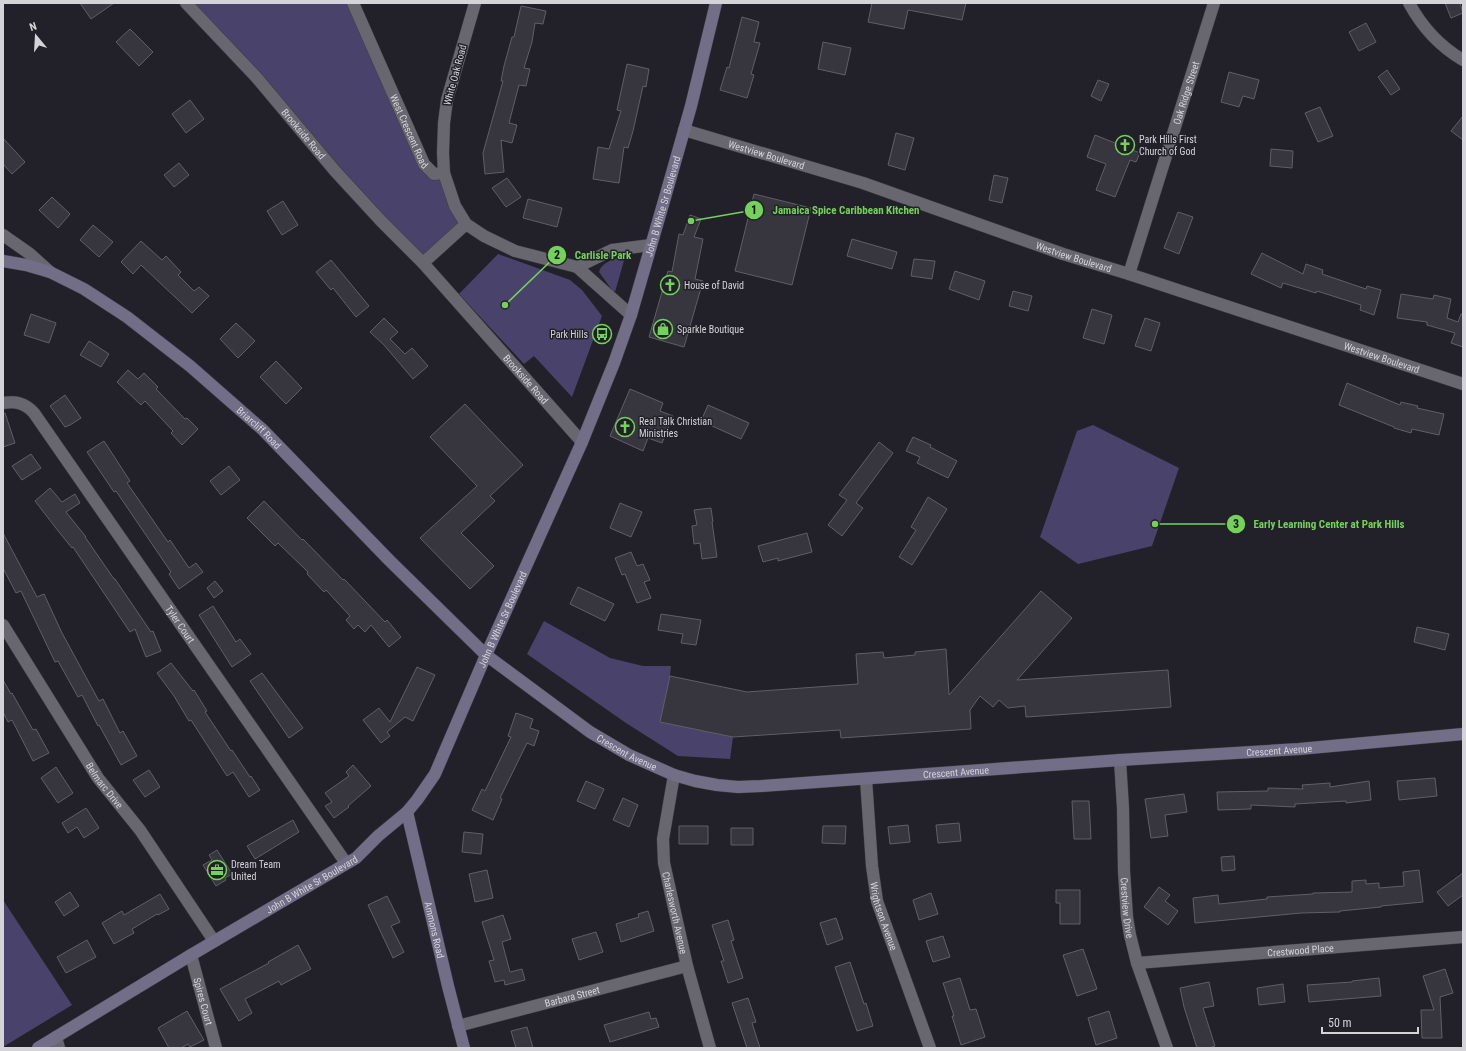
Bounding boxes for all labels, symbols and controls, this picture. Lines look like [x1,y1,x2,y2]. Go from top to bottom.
north arrow [16,16,56,56]
text: N [28,20,39,34]
street label: White Oak Road [442,43,468,107]
street label: Oak Ridge Street [1171,60,1201,126]
street label: West Crescent Road [388,93,431,171]
street label: Brookside Road [280,106,328,161]
church icon: Park Hills First Church of God [1114,134,1136,156]
place label: Park Hills First Church of God [1139,134,1197,157]
street label: Westview Boulevard [727,138,806,171]
street label: John B White Sr Boulevard [643,155,682,258]
callout: Jamaica Spice Caribbean Kitchen [744,198,927,221]
text: 1 [751,203,757,217]
text: Jamaica Spice Caribbean Kitchen [772,204,920,217]
street label: Westview Boulevard [1034,239,1113,274]
callout: Carlisle Park [547,243,640,266]
text: 2 [554,248,560,262]
text: Carlisle Park [575,249,632,262]
church icon: House of David [659,274,681,296]
place label: House of David [684,280,744,291]
shop icon: Sparkle Boutique [652,318,674,340]
bus stop icon: Park Hills [591,323,613,345]
place label: Sparkle Boutique [677,324,744,335]
place label: Park Hills [550,329,588,340]
street label: Westview Boulevard [1343,340,1421,375]
street label: Brookside Road [501,352,551,406]
street label: Briarcliff Road [235,404,283,451]
church icon: Real Talk Christian Ministries [614,416,636,438]
place label: Real Talk Christian Ministries [639,416,712,439]
callout: Early Learning Center at Park Hills [1226,512,1413,535]
text: 3 [1233,517,1239,531]
text: Early Learning Center at Park Hills [1253,518,1405,531]
street label: John B White Sr Boulevard [476,570,528,669]
street label: Tyler Court [163,603,197,645]
street label: Crescent Avenue [595,732,659,772]
street label: Crescent Avenue [1246,742,1313,758]
street label: Belmarc Drive [84,760,126,811]
street label: Crescent Avenue [922,764,990,780]
street label: John B White Sr Boulevard [264,853,359,915]
office icon: Dream Team United [206,859,228,881]
place label: Dream Team United [231,859,281,882]
street label: Charlesworth Avenue [661,871,690,955]
street label: Crestview Drive [1119,877,1136,940]
street label: Wrightson Avenue [869,881,900,952]
street label: Ammons Road [423,900,447,959]
street label: Crestwood Place [1267,942,1334,958]
street label: Spires Court [192,976,215,1026]
street label: Barbara Street [543,984,601,1009]
scale bar [1322,1009,1418,1035]
text: 50 m [1328,1016,1352,1030]

